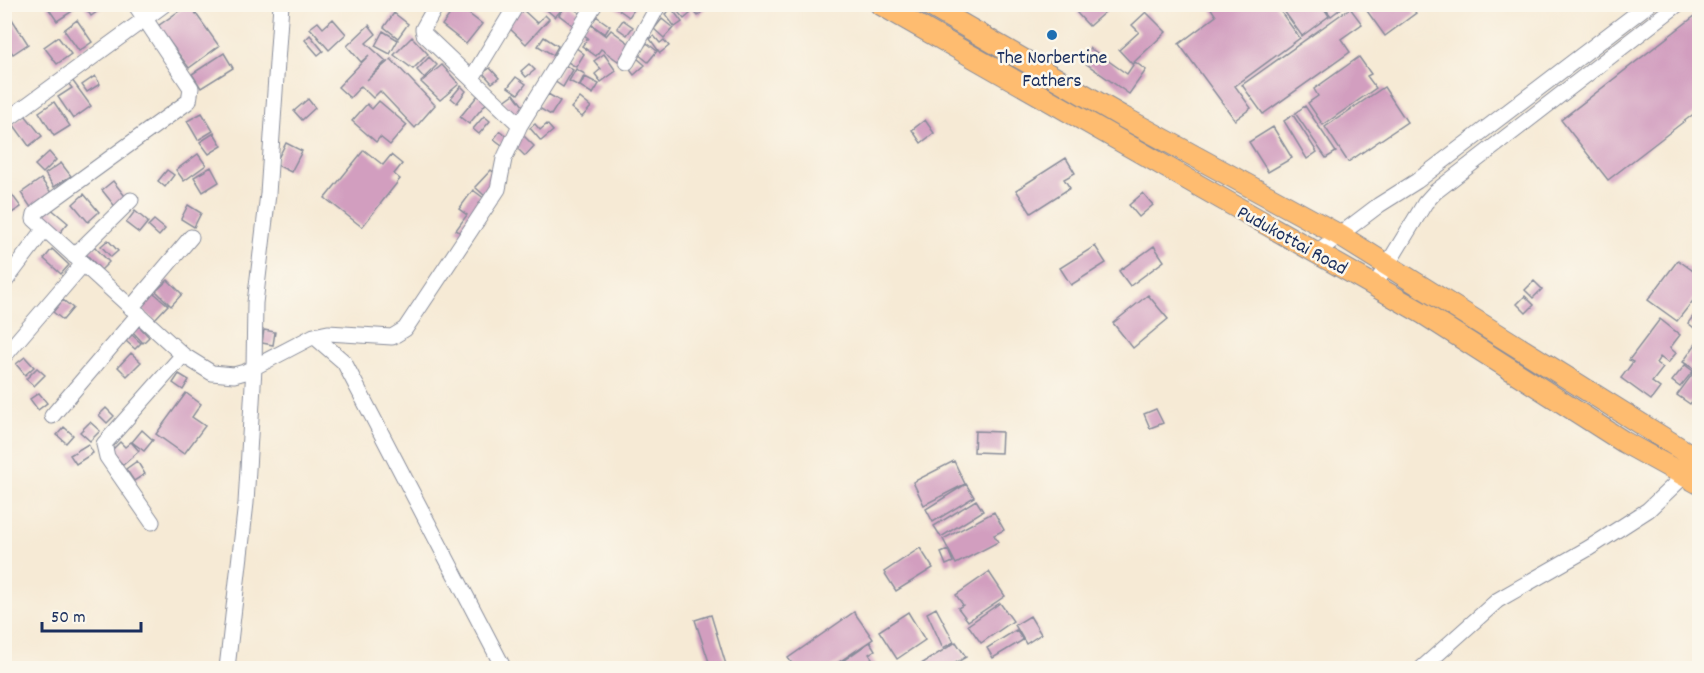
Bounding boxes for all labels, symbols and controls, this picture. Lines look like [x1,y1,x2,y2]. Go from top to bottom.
marker: The Norbertine Fathers [1045,28,1059,42]
place label: The Norbertine Fathers [997,45,1108,96]
street label: Pudukottai Road [1231,200,1352,284]
scale bar [42,595,141,633]
text: 50 m [51,606,86,631]

